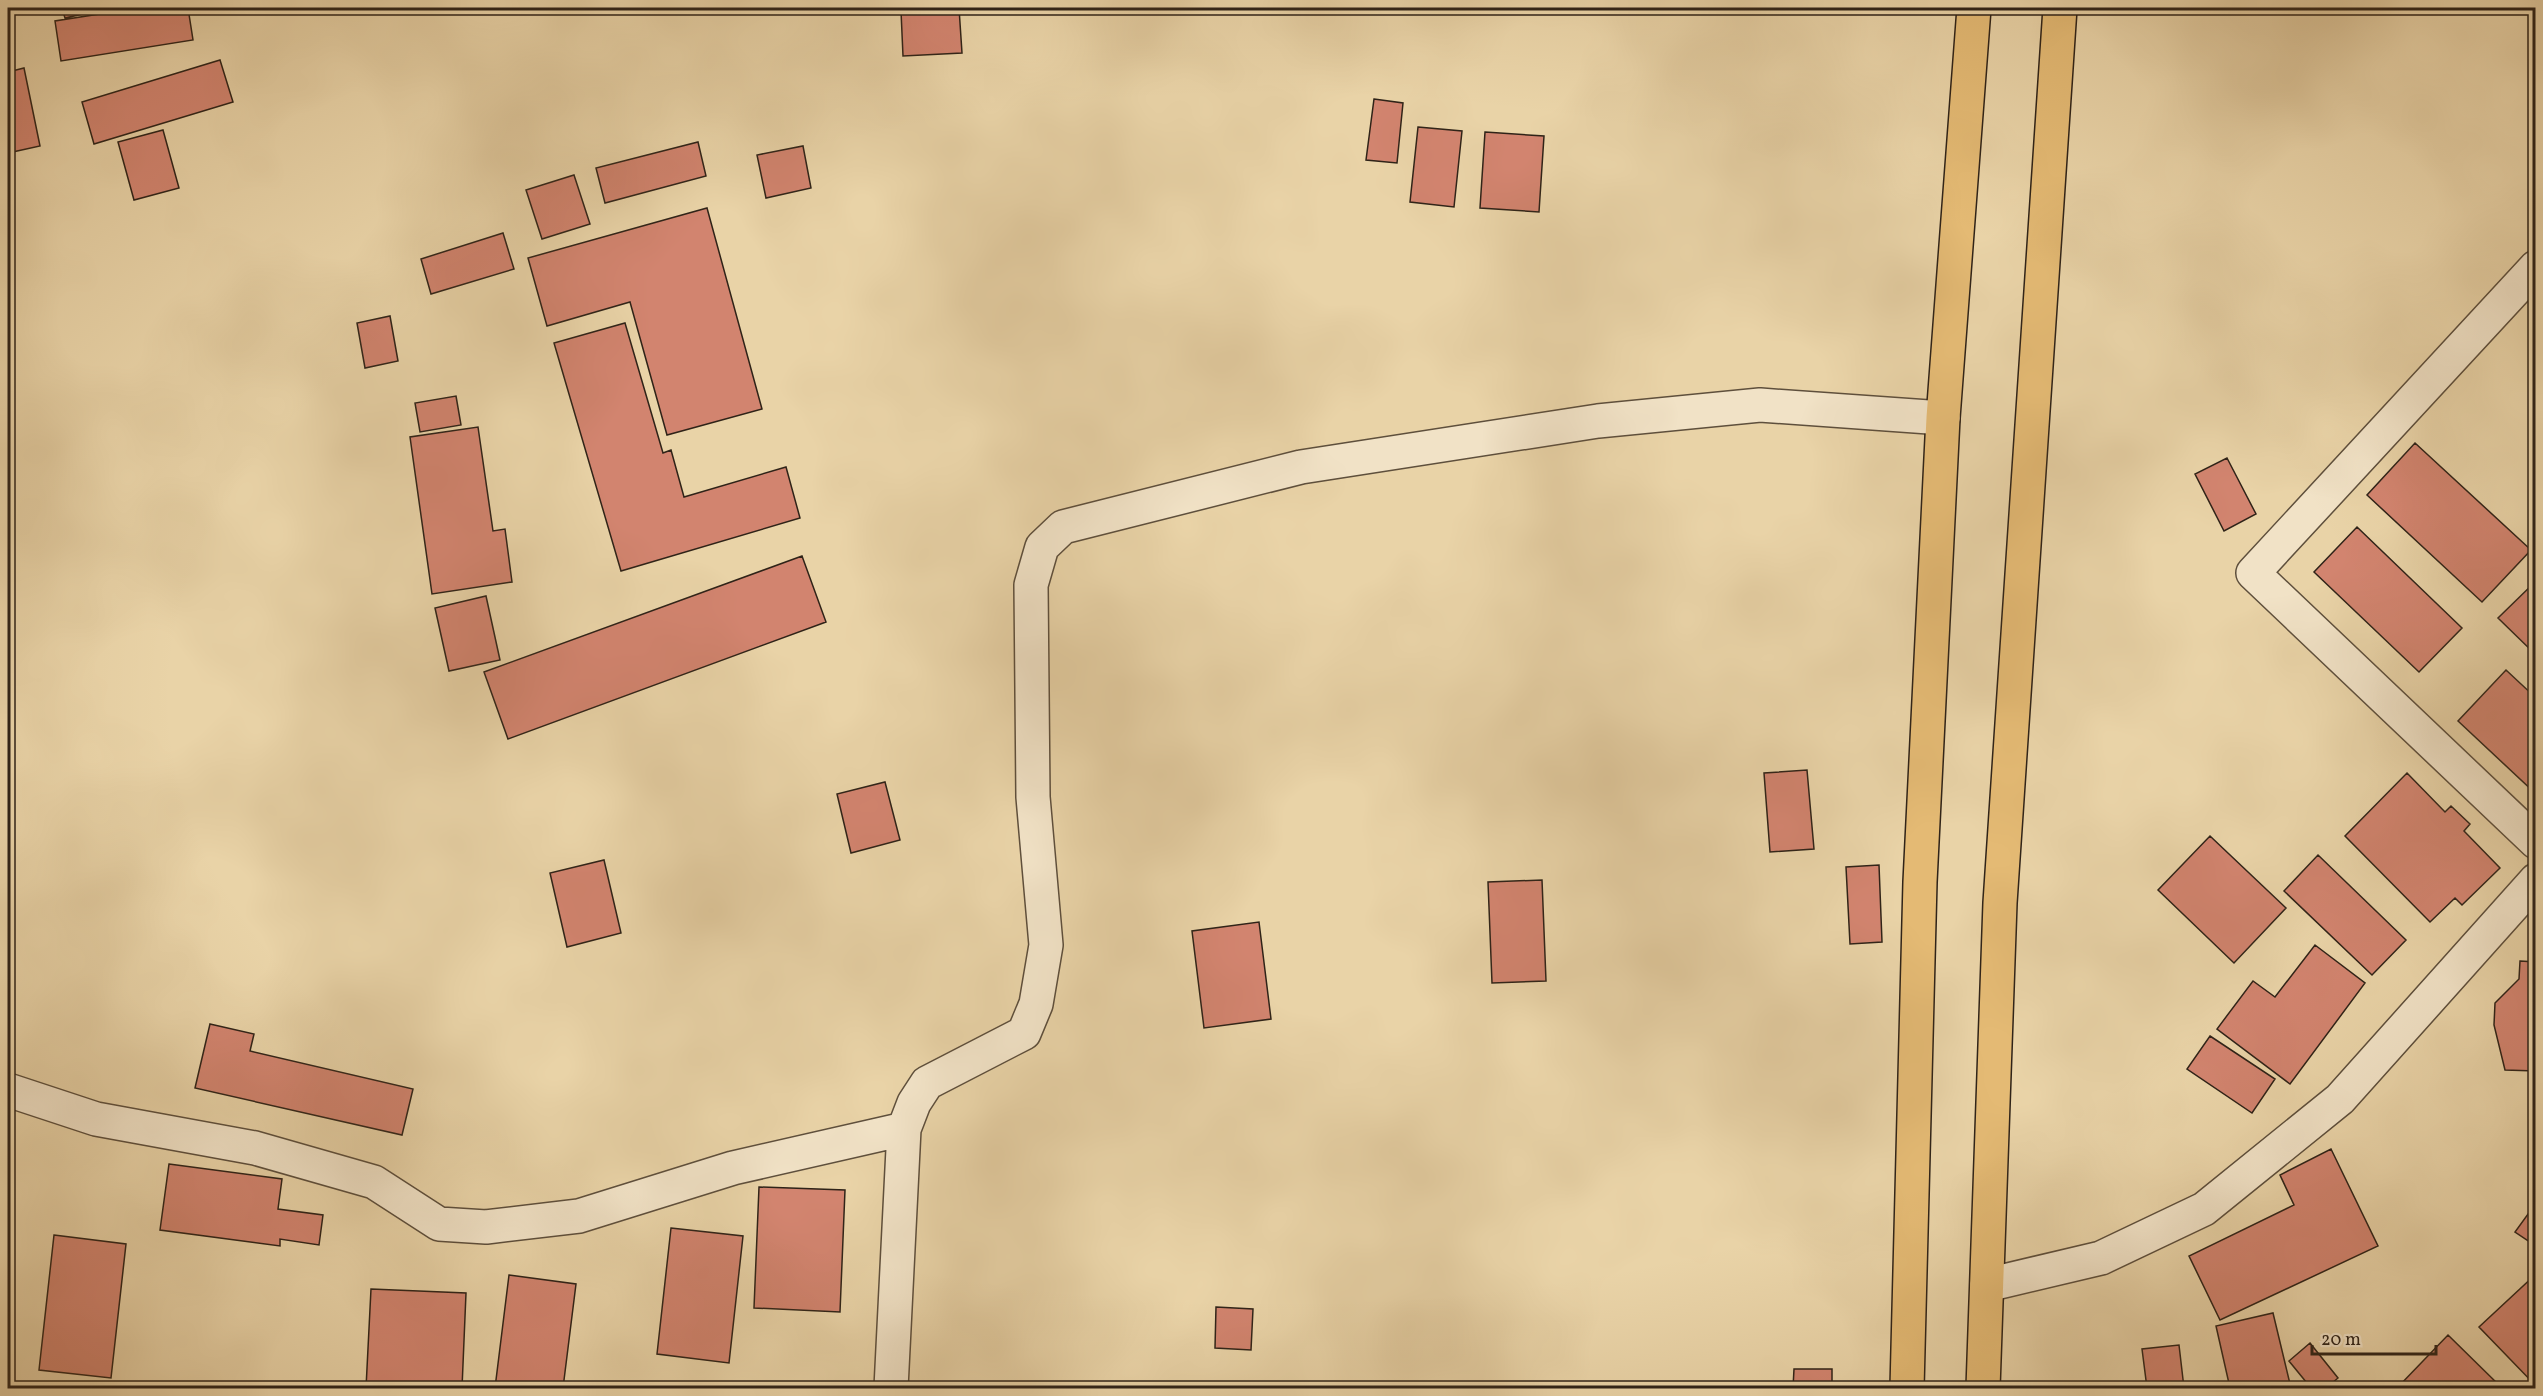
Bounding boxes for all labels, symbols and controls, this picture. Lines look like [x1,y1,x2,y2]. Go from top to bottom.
scale bar [2312,1318,2436,1356]
text: 20 m [2321,1328,2361,1353]

